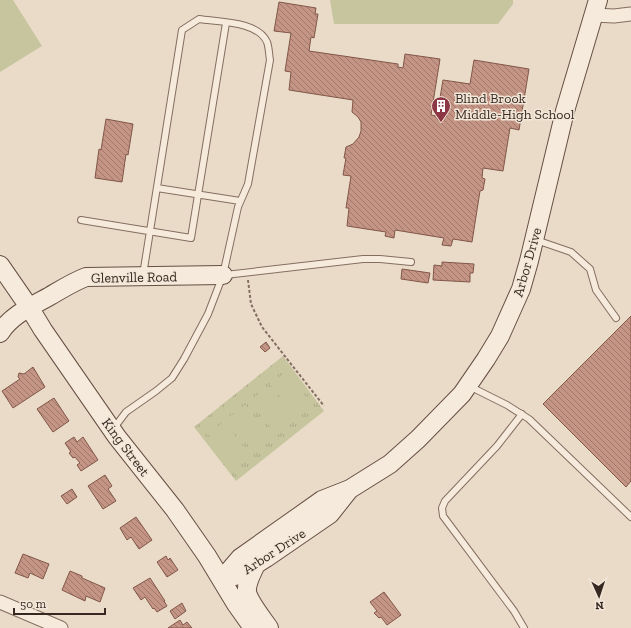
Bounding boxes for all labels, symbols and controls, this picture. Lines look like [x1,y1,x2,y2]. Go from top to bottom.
place label: Blind Brook Middle-High School [455,90,575,123]
building icon: Blind Brook Middle-High School [430,95,452,123]
street label: Arbor Drive [509,225,546,299]
street label: Glenville Road [91,268,177,287]
street label: King Street [98,415,154,480]
street label: Arbor Drive [240,525,309,578]
north arrow [579,576,619,616]
scale bar [14,590,105,616]
text: 50 m [20,597,47,611]
text: N [594,599,604,612]

